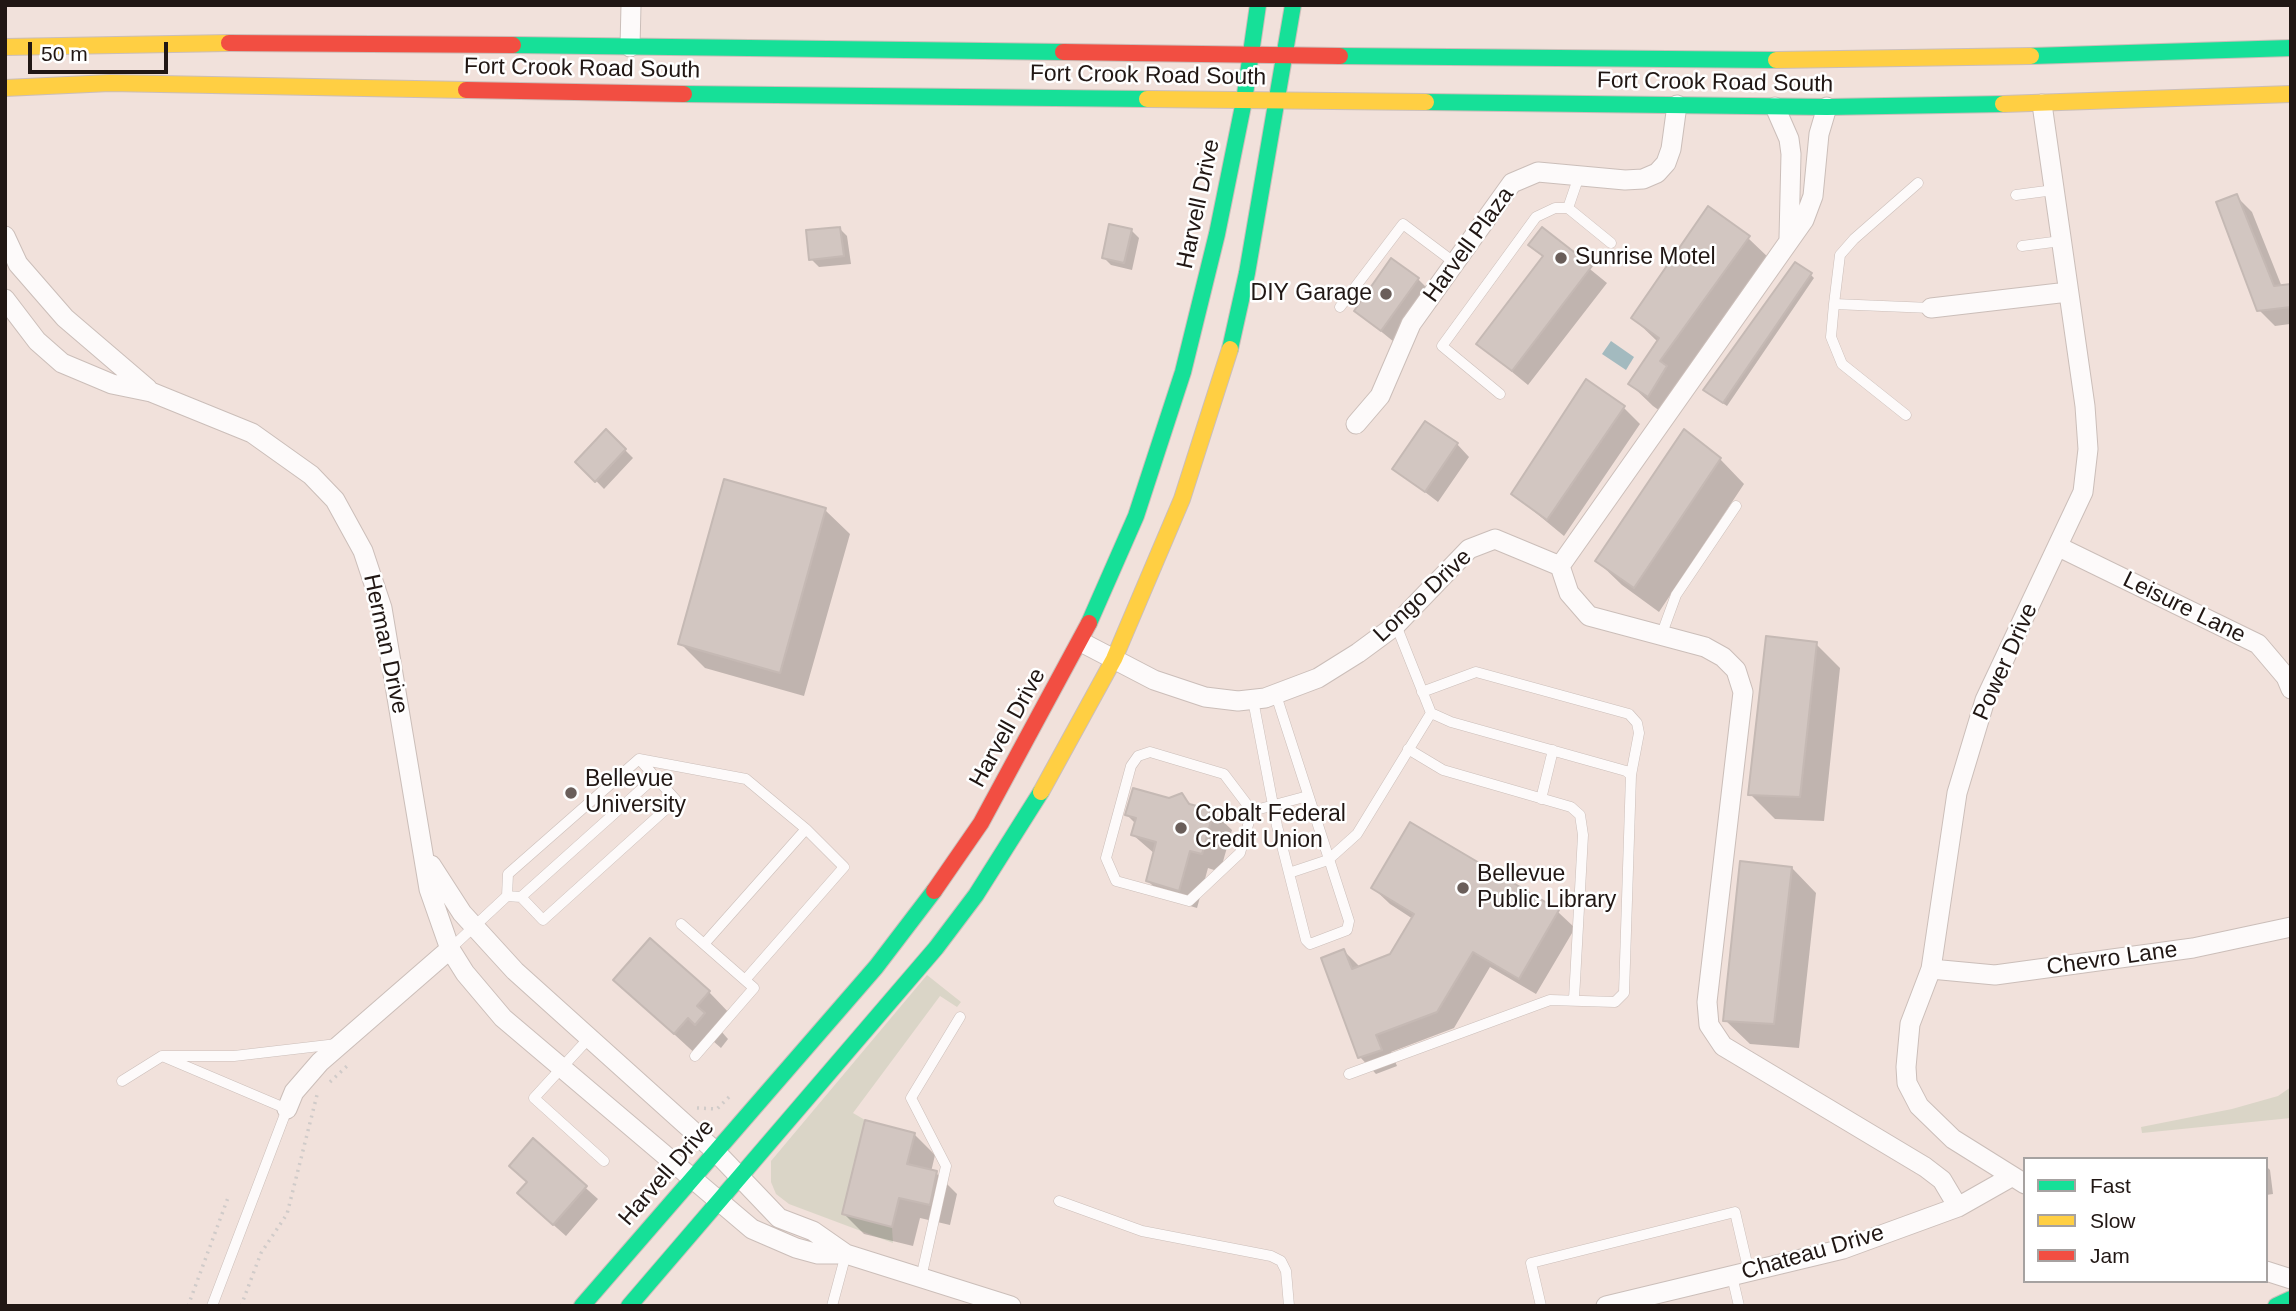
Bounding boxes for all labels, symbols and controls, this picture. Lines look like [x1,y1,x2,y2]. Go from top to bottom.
scale bar [32,28,172,72]
text: 50 m [41,42,88,65]
street label: Fort Crook Road South [464,53,700,85]
street label: Fort Crook Road South [1030,60,1266,92]
street label: Fort Crook Road South [1597,67,1833,99]
street label: Harvell Drive [1172,137,1226,271]
street label: Harvell Plaza [1418,182,1520,308]
place label: Sunrise Motel [1575,244,1716,272]
marker: Sunrise Motel [1553,250,1569,266]
place label: DIY Garage [1251,280,1372,308]
marker: DIY Garage [1378,286,1394,302]
street label: Longo Drive [1368,544,1478,648]
street label: Leisure Lane [2118,566,2250,650]
street label: Herman Drive [357,572,413,716]
street label: Power Drive [1968,599,2044,725]
street label: Harvell Drive [964,664,1052,792]
place label: Bellevue University [585,766,686,820]
marker: Bellevue University [563,785,579,801]
place label: Cobalt Federal Credit Union [1195,801,1346,855]
marker: Cobalt Federal Credit Union [1173,820,1189,836]
place label: Bellevue Public Library [1477,861,1616,915]
marker: Bellevue Public Library [1455,880,1471,896]
street label: Chevro Lane [2045,936,2179,982]
street label: Harvell Drive [613,1114,721,1232]
legend [2023,1157,2268,1283]
text: Fast [2090,1174,2131,1197]
text: Slow [2090,1209,2136,1232]
street label: Chateau Drive [1739,1219,1887,1287]
text: Jam [2090,1244,2130,1267]

